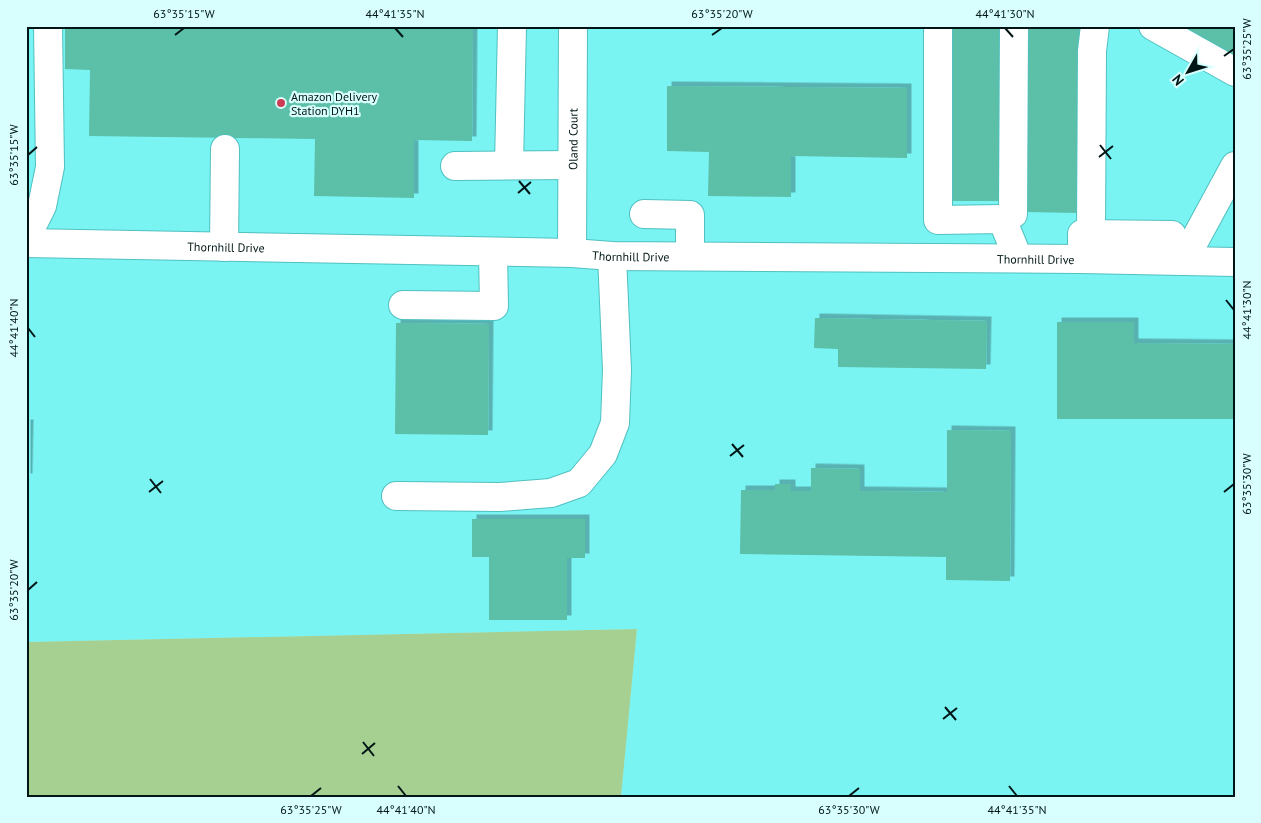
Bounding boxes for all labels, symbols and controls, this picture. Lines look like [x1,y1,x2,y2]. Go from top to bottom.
text: 63°35'15"W [153,6,215,21]
text: 44°41'35"N [365,6,425,21]
text: 63°35'20"W [691,6,753,21]
text: 44°41'30"N [975,6,1035,21]
text: 63°35'25"W [1239,18,1254,80]
north arrow [1164,48,1214,98]
text: N [1168,71,1188,89]
place label: Amazon Delivery Station DYH1 [291,89,378,118]
marker: Amazon Delivery Station DYH1 [275,97,287,109]
street label: Oland Court [565,108,580,170]
text: 63°35'15"W [6,124,21,186]
street label: Thornhill Drive [187,238,265,255]
street label: Thornhill Drive [592,247,670,264]
street label: Thornhill Drive [997,251,1075,266]
text: 44°41'30"N [1239,280,1254,340]
text: 44°41'40"N [6,298,21,358]
text: 63°35'30"W [1239,453,1254,515]
text: 63°35'20"W [6,559,21,621]
text: 63°35'25"W [280,802,342,817]
text: 44°41'40"N [376,802,436,817]
text: 63°35'30"W [818,802,880,817]
text: 44°41'35"N [987,802,1047,817]

